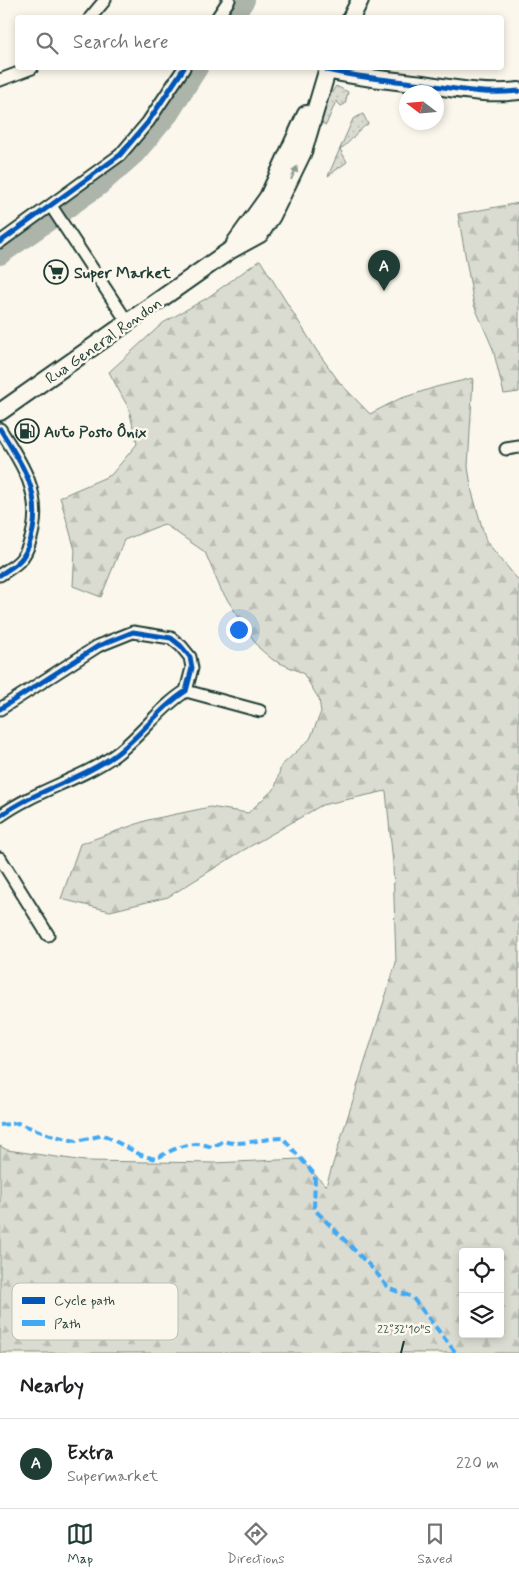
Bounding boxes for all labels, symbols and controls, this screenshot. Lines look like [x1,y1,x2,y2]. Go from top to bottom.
search box [15,15,504,70]
icon: search [33,29,61,57]
text: Search here [73,30,169,55]
north arrow [399,85,444,130]
one-way arrow [290,166,298,180]
pin: A [368,250,400,291]
supermarket icon: Super Market [43,259,69,285]
place label: Super Market [74,263,172,284]
street label: Rua General Rondon [41,293,166,389]
fuel station icon: Auto Posto Ônix [14,418,40,444]
place label: Auto Posto Ônix [44,422,146,443]
your location [226,617,252,643]
map controls [459,1248,504,1338]
button: locate [459,1248,504,1293]
legend [12,1283,178,1340]
text: Cycle path [54,1292,115,1310]
button: layers [459,1293,504,1338]
text: Path [54,1315,81,1333]
text: 22°32'10"S [377,1322,431,1338]
text: Nearby [20,1372,84,1400]
text: Extra [67,1441,113,1466]
text: A [31,1453,41,1474]
text: 220 m [456,1453,499,1474]
text: Supermarket [67,1466,158,1487]
tab: Map [66,1520,94,1568]
tab: Directions [227,1520,285,1568]
tab: Saved [417,1520,453,1568]

